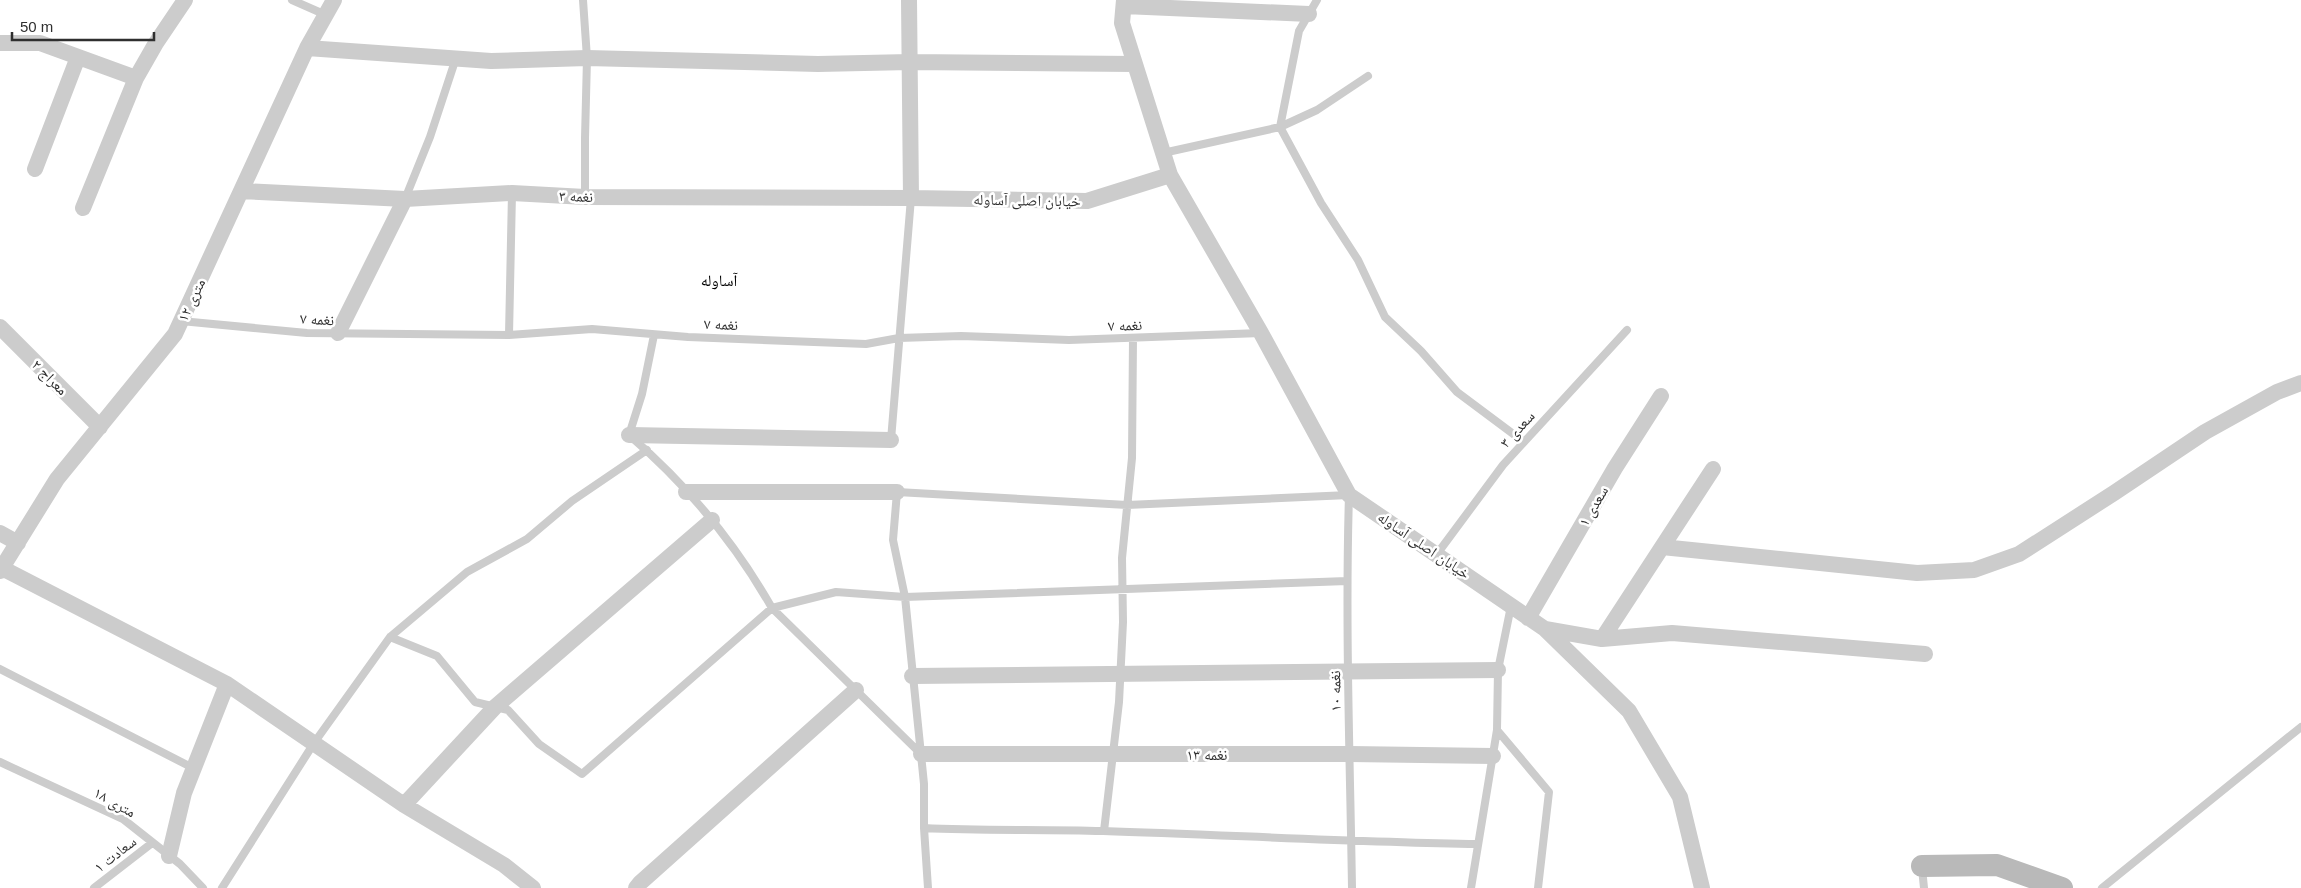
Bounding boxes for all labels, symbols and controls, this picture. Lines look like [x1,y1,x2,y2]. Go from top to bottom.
scale bar [12,10,155,42]
text: 50 m [20,18,53,35]
street label: نغمه ۳ [559,187,593,205]
street label: خیابان اصلی آساوله [973,191,1081,211]
district label: آساوله [701,272,738,290]
street label: ۱۲ متری [174,276,210,325]
street label: نغمه ۷ [299,310,335,328]
street label: نغمه ۷ [704,315,738,333]
street label: نغمه ۷ [1108,316,1142,334]
street label: معراج ۲ [27,356,71,400]
street label: سعدی ۳ [1496,407,1539,452]
street label: سعدی ۱ [1575,483,1613,530]
street label: خیابان اصلی آساوله [1374,508,1474,584]
street label: نغمه ۱۰ [1326,670,1344,712]
street label: نغمه ۱۳ [1187,746,1227,763]
street label: ۱۸ متری [90,784,139,822]
street label: سعادت ۱ [91,832,139,876]

